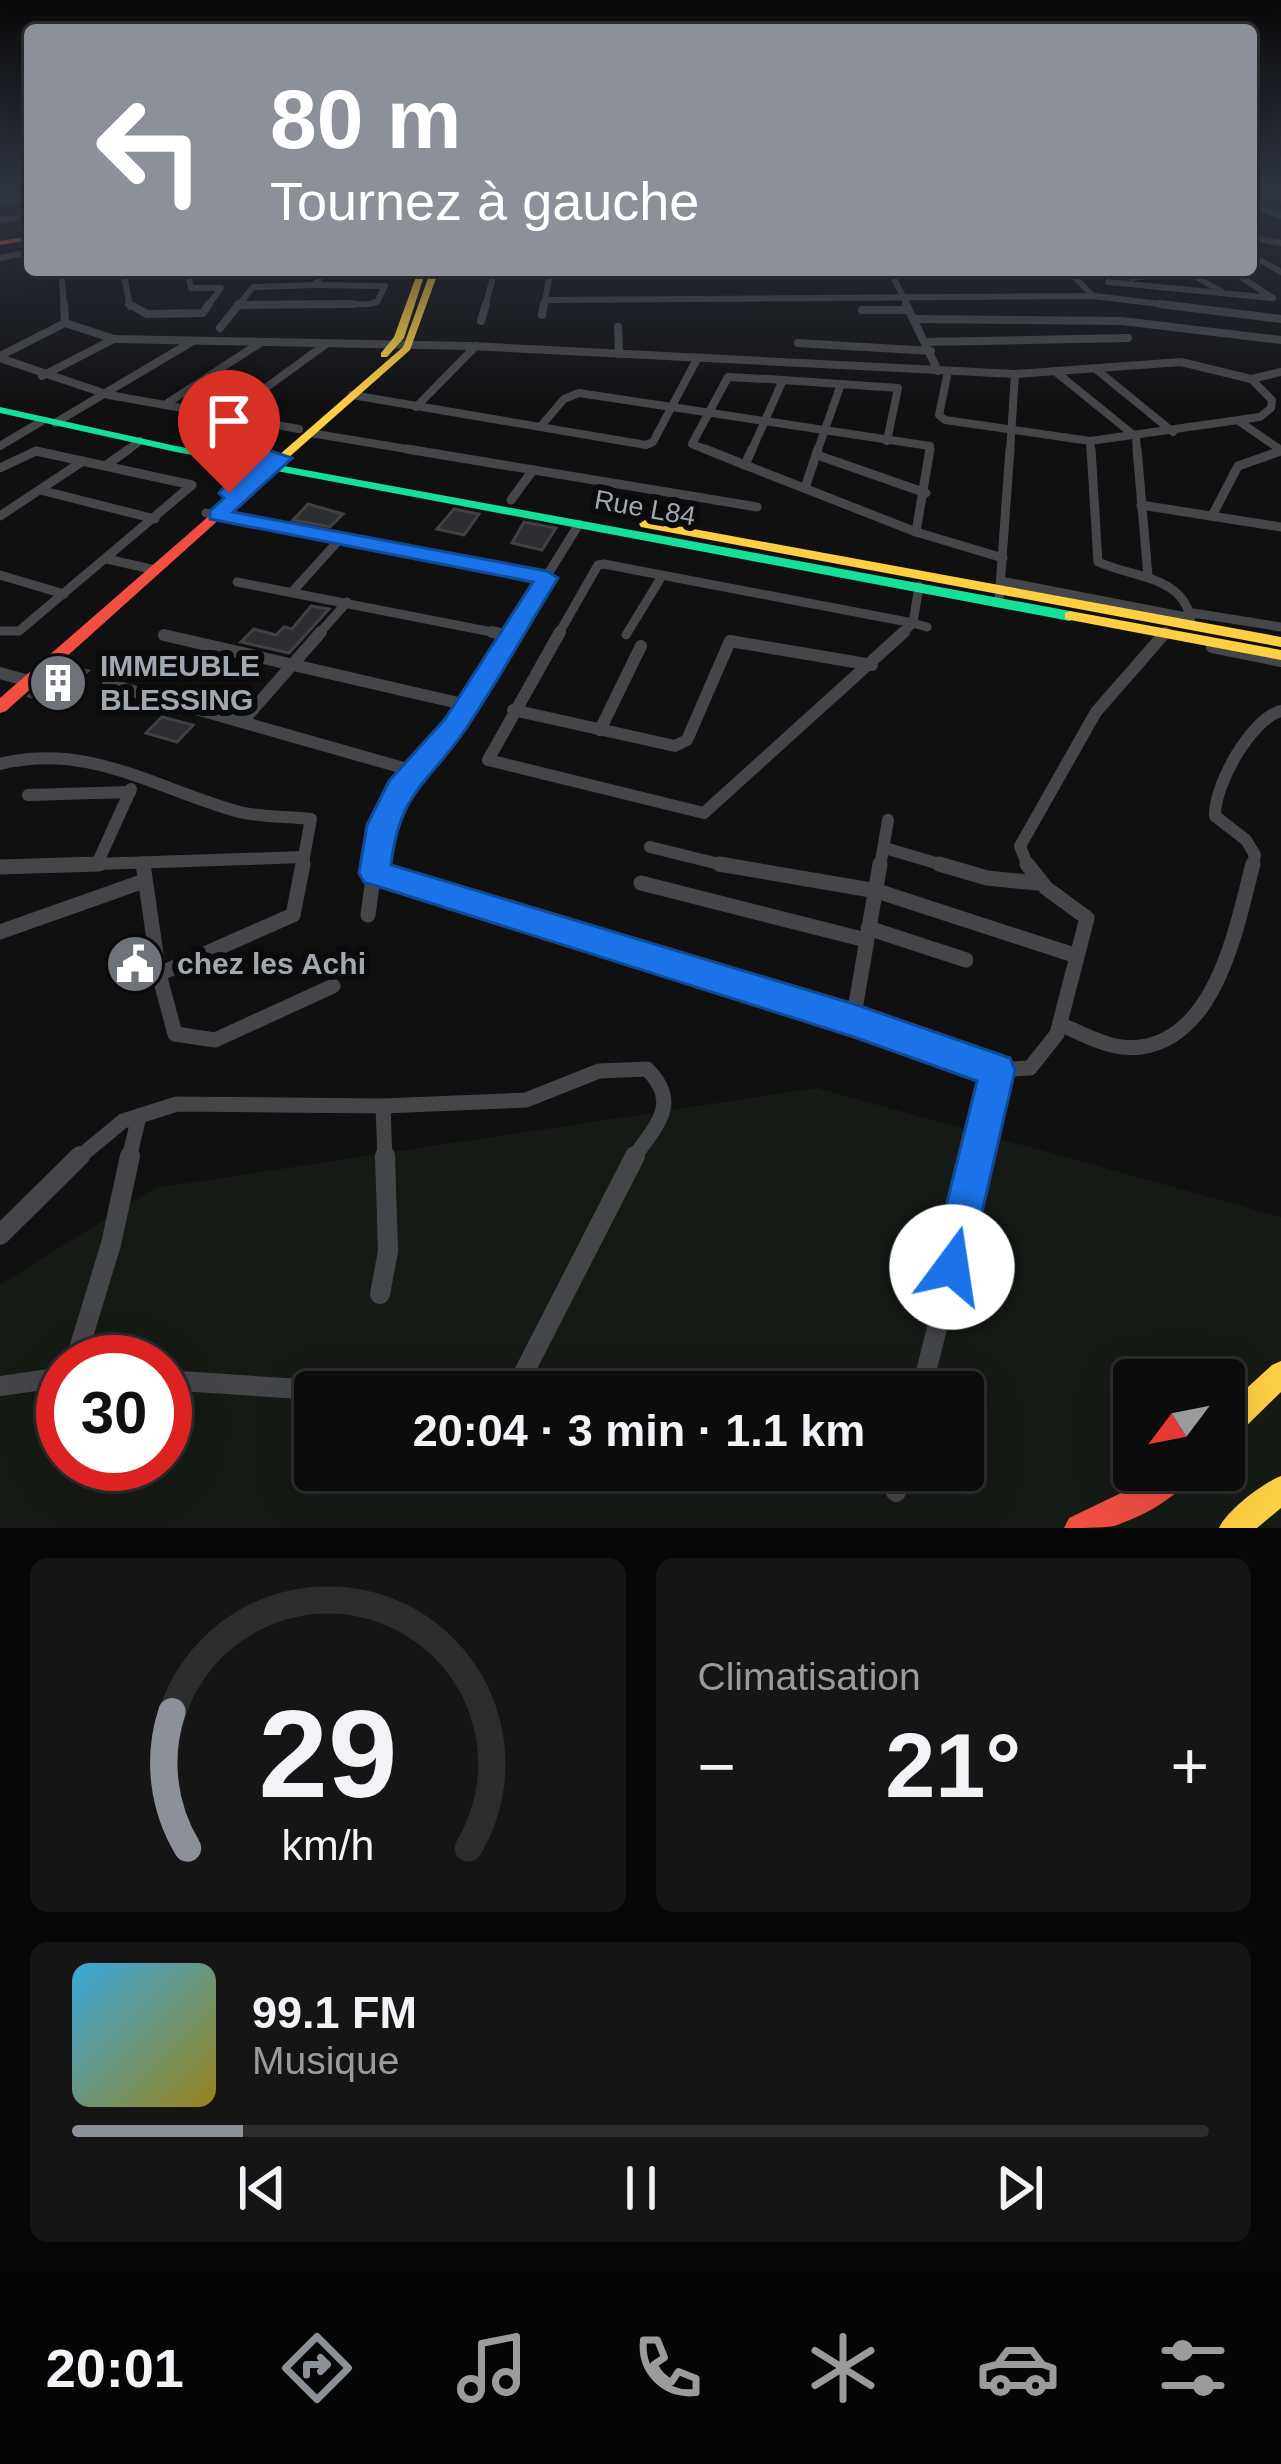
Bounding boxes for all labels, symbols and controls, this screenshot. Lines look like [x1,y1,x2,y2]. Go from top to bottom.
icon: left [72,72,228,228]
text: 80 m [270,72,461,166]
text: Tournez à gauche [270,171,699,231]
pin [178,370,280,493]
icon: arrive [196,388,262,454]
street label: Rue L84 [592,484,698,532]
place label: IMMEUBLE BLESSING [100,649,260,716]
building icon: IMMEUBLE BLESSING [27,652,89,714]
public building icon: chez les Achi [104,933,166,995]
place label: chez les Achi [177,947,366,980]
position arrow [889,1204,1015,1330]
speed limit sign: 30 [36,1335,192,1491]
north arrow [1113,1359,1245,1491]
map controls [1113,1359,1245,1491]
text: 20:04 · 3 min · 1.1 km [413,1405,865,1456]
text: Climatisation [698,1655,921,1698]
text: 29 [258,1684,397,1823]
text: 21° [885,1716,1021,1816]
text: − [698,1729,736,1803]
text: + [1170,1729,1209,1803]
text: km/h [281,1821,374,1869]
text: 99.1 FM [252,1987,417,2038]
text: Musique [252,2039,399,2082]
icon: previous [229,2155,295,2221]
icon: pause [608,2155,674,2221]
icon: next [987,2155,1053,2221]
icon: directions [275,2326,359,2410]
icon: music [450,2326,534,2410]
icon: phone [626,2326,710,2410]
icon: climate [801,2326,885,2410]
icon: car [976,2326,1060,2410]
icon: filters [1151,2326,1235,2410]
text: 20:01 [46,2338,184,2398]

